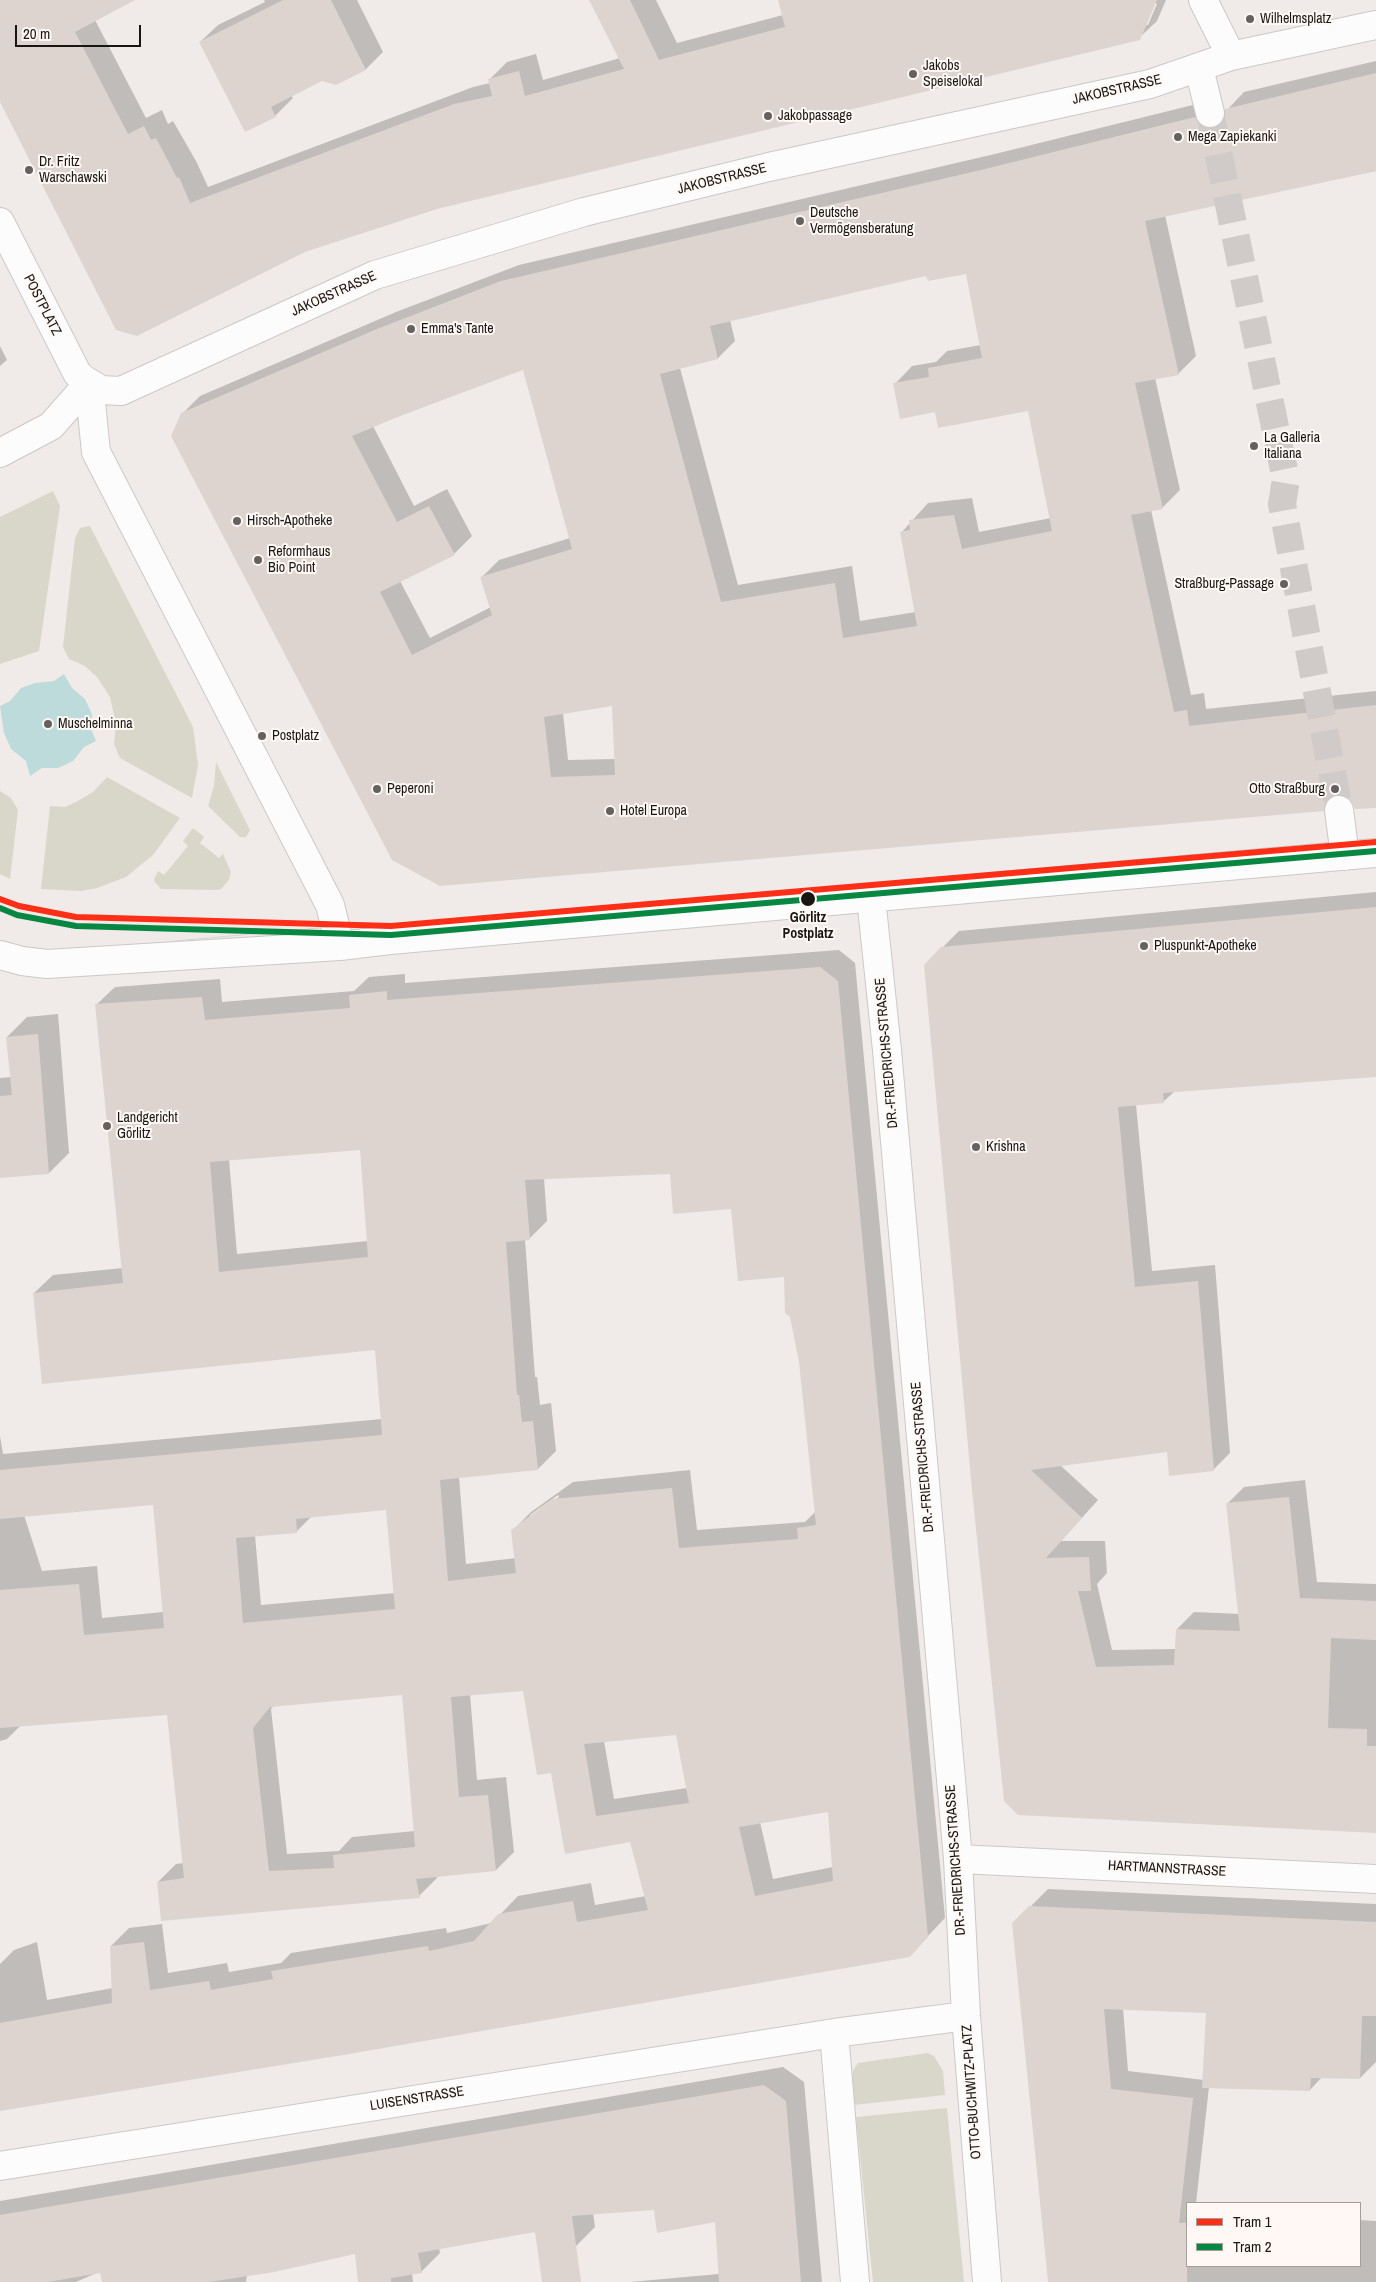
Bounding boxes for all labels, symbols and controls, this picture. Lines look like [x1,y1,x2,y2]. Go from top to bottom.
place label: Wilhelmsplatz [1260,11,1331,27]
marker: Wilhelmsplatz [1244,13,1256,25]
scale bar [18,15,144,47]
text: 20 m [23,23,50,44]
place label: Jakobs Speiselokal [923,58,982,90]
marker: Jakobs Speiselokal [907,68,919,80]
street label: JAKOBSTRASSE [1071,72,1163,108]
place label: Jakobpassage [778,108,852,124]
marker: Jakobpassage [762,110,774,122]
place label: Mega Zapiekanki [1188,129,1277,145]
marker: Mega Zapiekanki [1172,131,1184,143]
place label: Dr. Fritz Warschawski [39,154,107,186]
street label: JAKOBSTRASSE [676,160,768,198]
marker: Dr. Fritz Warschawski [23,164,35,176]
place label: Deutsche Vermögensberatung [810,205,913,238]
marker: Deutsche Vermögensberatung [794,215,806,227]
street label: JAKOBSTRASSE [289,268,379,320]
street label: POSTPLATZ [19,272,65,338]
place label: Emma's Tante [421,321,494,337]
marker: Emma's Tante [405,323,417,335]
place label: La Galleria Italiana [1264,430,1320,462]
marker: La Galleria Italiana [1248,440,1260,452]
place label: Hirsch-Apotheke [247,513,332,529]
marker: Hirsch-Apotheke [231,515,243,527]
place label: Reformhaus Bio Point [268,544,331,576]
marker: Reformhaus Bio Point [252,554,264,566]
place label: Straßburg-Passage [1174,576,1274,592]
marker: Straßburg-Passage [1278,578,1290,590]
place label: Muschelminna [58,716,133,732]
marker: Muschelminna [42,718,54,730]
place label: Postplatz [272,728,319,744]
marker: Postplatz [256,730,268,742]
place label: Peperoni [387,781,434,797]
place label: Otto Straßburg [1249,781,1325,797]
marker: Peperoni [371,783,383,795]
marker: Otto Straßburg [1329,783,1341,795]
place label: Hotel Europa [620,803,687,819]
marker: Hotel Europa [604,805,616,817]
marker: Görlitz Postplatz [799,890,817,908]
place label: Görlitz Postplatz [782,910,834,942]
place label: Pluspunkt-Apotheke [1154,938,1257,954]
marker: Pluspunkt-Apotheke [1138,940,1150,952]
street label: DR.-FRIEDRICHS-STRASSE [872,977,902,1129]
place label: Landgericht Görlitz [117,1110,178,1142]
marker: Landgericht Görlitz [101,1120,113,1132]
place label: Krishna [986,1139,1026,1155]
marker: Krishna [970,1141,982,1153]
street label: DR.-FRIEDRICHS-STRASSE [908,1381,938,1533]
street label: DR.-FRIEDRICHS-STRASSE [942,1784,970,1936]
street label: HARTMANNSTRASSE [1107,1858,1227,1880]
street label: OTTO-BUCHWITZ-PLATZ [959,2024,985,2160]
street label: LUISENSTRASSE [369,2083,465,2115]
legend [1186,2202,1361,2267]
text: Tram 1 [1233,2211,1272,2232]
text: Tram 2 [1233,2236,1272,2257]

